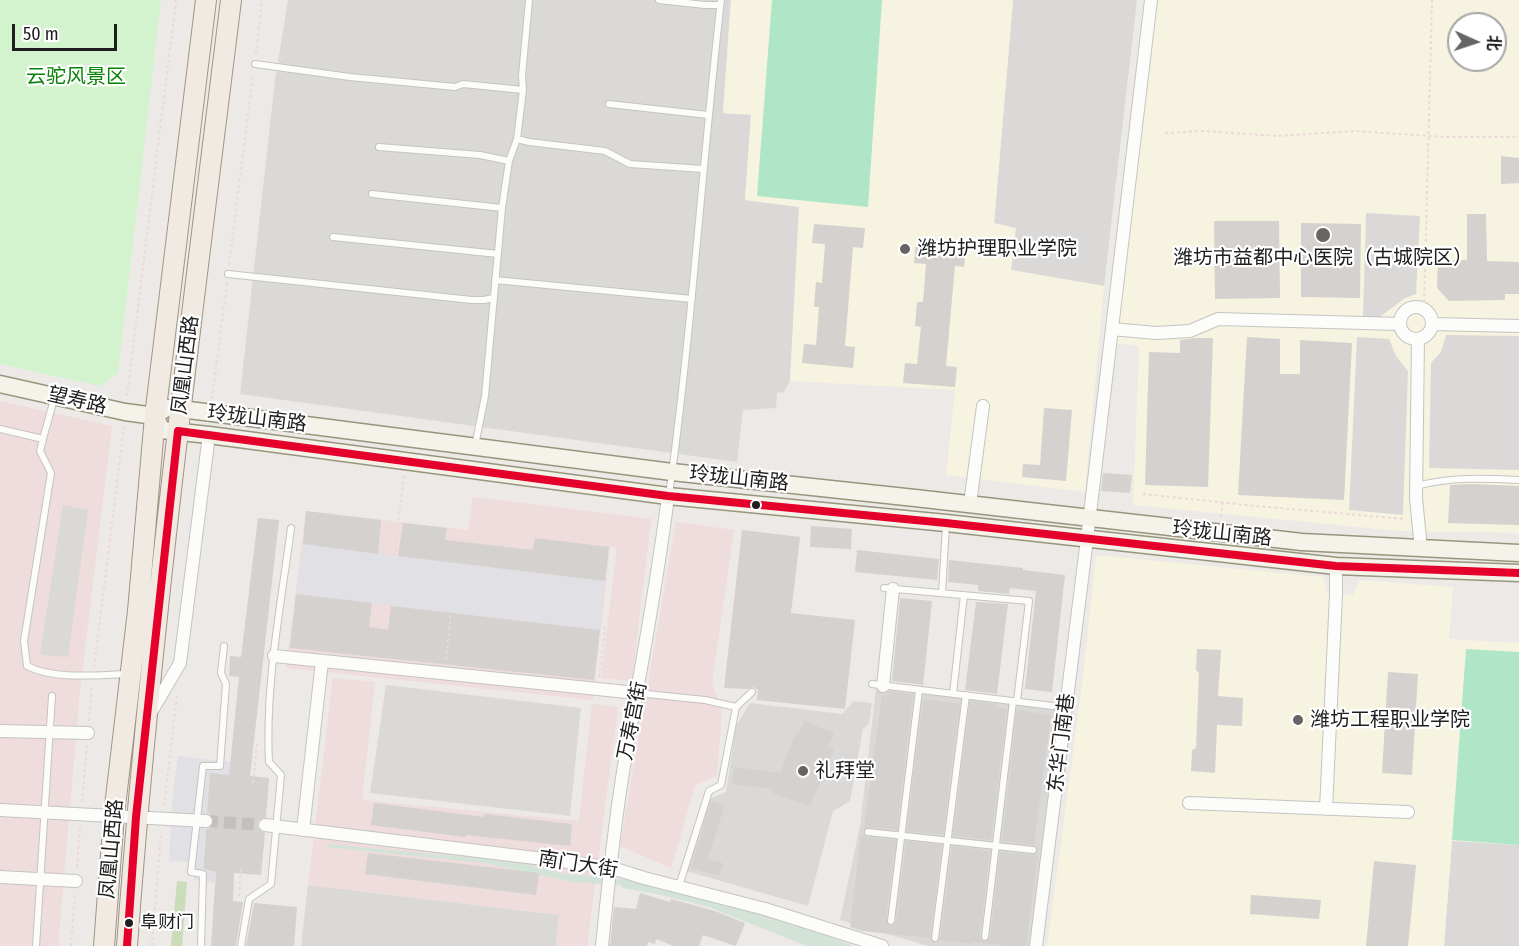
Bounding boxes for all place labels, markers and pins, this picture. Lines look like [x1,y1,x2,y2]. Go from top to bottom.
marker: 潍坊市益都中心医院（古城院区） [1314,226,1332,244]
place label: 潍坊护理职业学院 [917,237,1077,261]
marker: 潍坊护理职业学院 [898,242,912,256]
place label: 潍坊市益都中心医院（古城院区） [1173,246,1473,270]
unlabelled marker [750,499,762,511]
place label: 潍坊工程职业学院 [1310,708,1470,732]
marker: 潍坊工程职业学院 [1291,713,1305,727]
place label: 礼拜堂 [815,759,875,783]
marker: 礼拜堂 [796,764,810,778]
place label: 阜财门 [140,912,194,934]
marker: 阜财门 [123,917,135,929]

